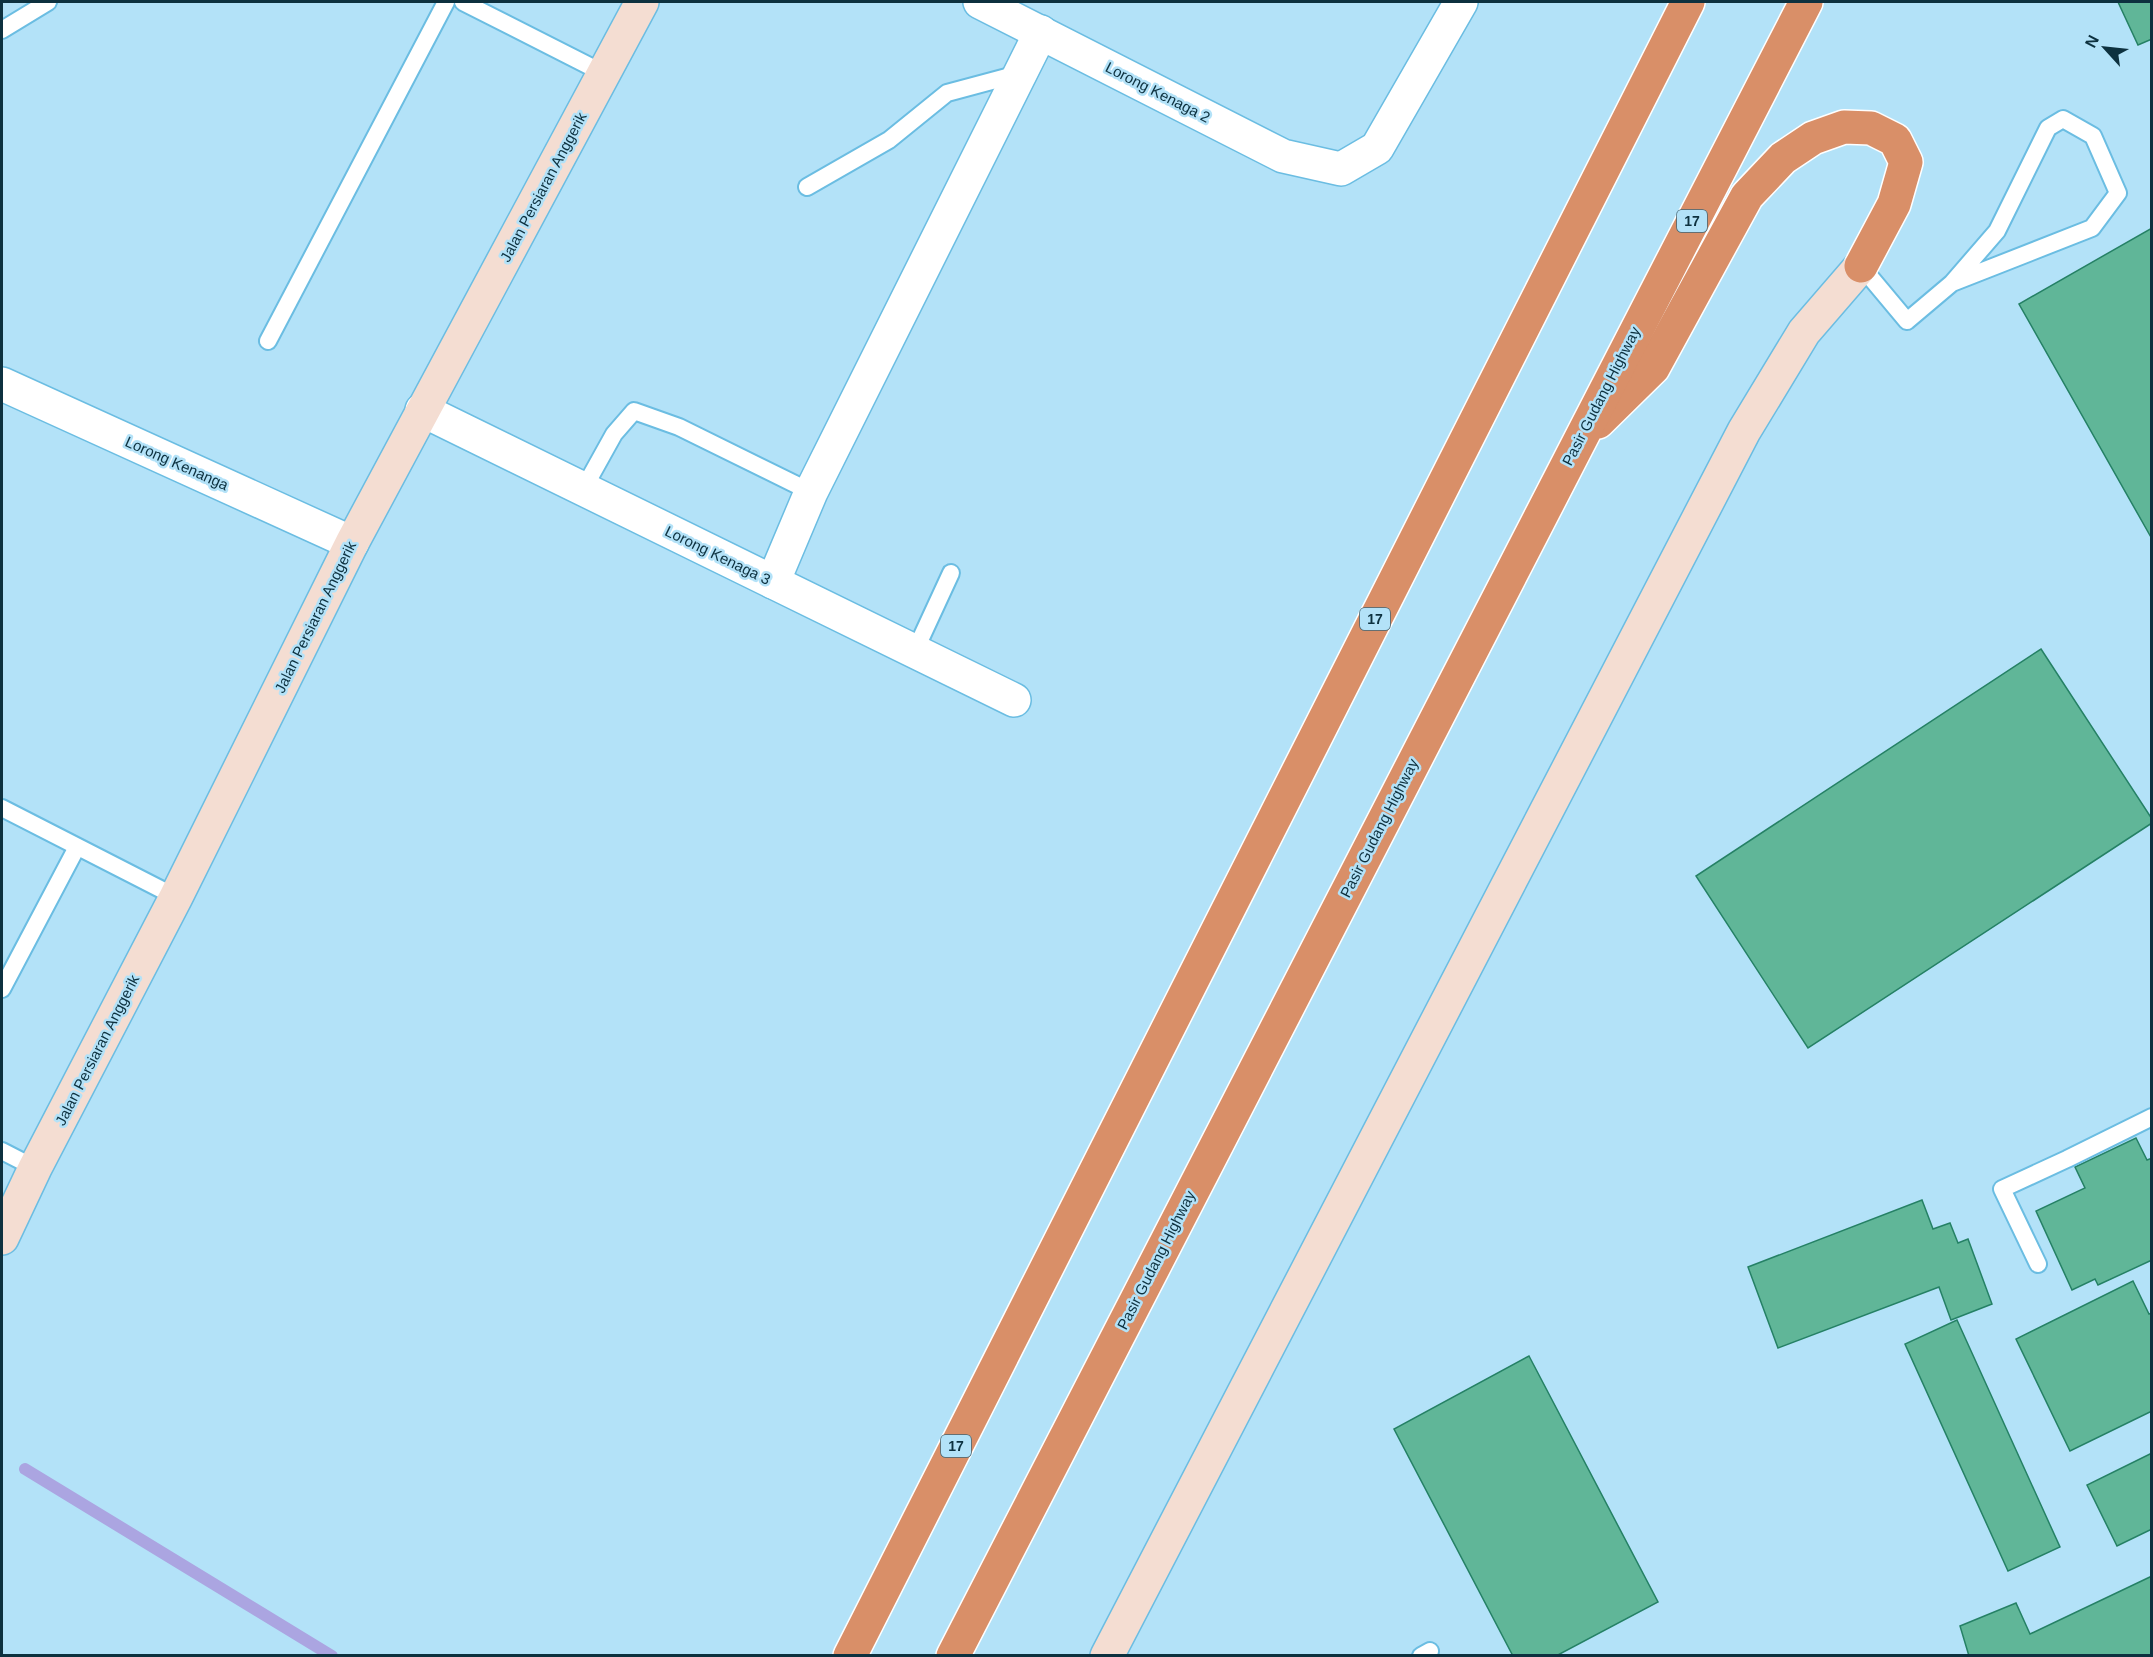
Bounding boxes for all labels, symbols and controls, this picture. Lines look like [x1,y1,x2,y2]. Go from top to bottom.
north arrow [2075,18,2135,78]
text: N [2082,32,2102,50]
street label: Lorong Kenaga 2 [1103,58,1213,126]
street label: Jalan Persiaran Anggerik [496,109,590,265]
road number: 17 [1677,210,1707,232]
street label: Pasir Gudang Highway [1559,323,1644,468]
street label: Lorong Kenanga [123,433,232,494]
street label: Lorong Kenaga 3 [663,522,773,588]
street label: Jalan Persiaran Anggerik [271,538,359,696]
road number: 17 [1360,608,1390,630]
street label: Pasir Gudang Highway [1337,755,1422,900]
street label: Jalan Persiaran Anggerik [52,971,143,1128]
street label: Pasir Gudang Highway [1114,1187,1199,1332]
road number: 17 [941,1435,971,1457]

